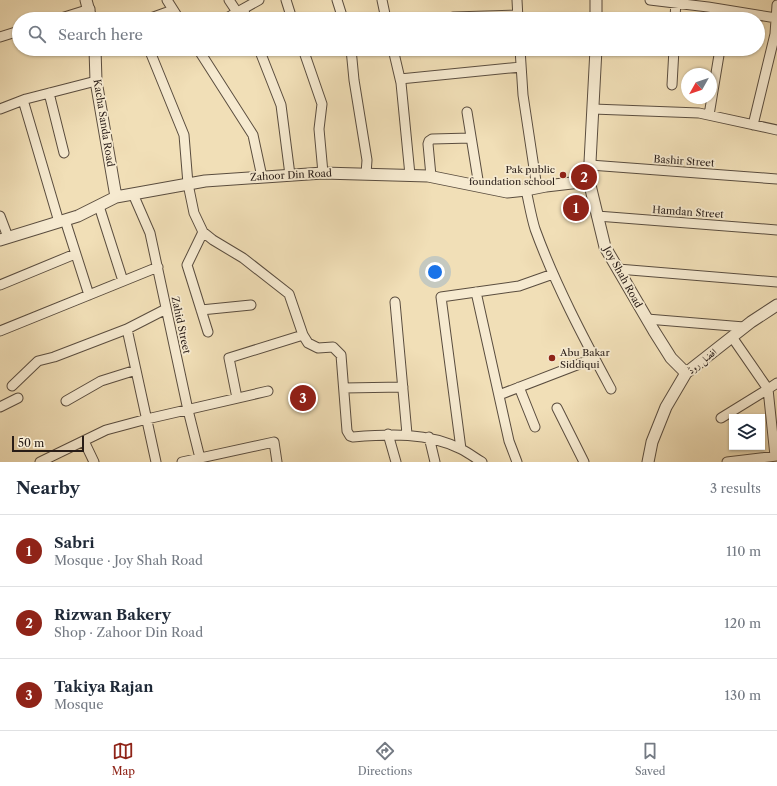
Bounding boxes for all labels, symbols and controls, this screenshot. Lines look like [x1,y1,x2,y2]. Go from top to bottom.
search box [12,12,765,56]
icon: search [26,23,48,45]
text: Search here [58,25,143,44]
north arrow [681,68,717,104]
street label: Kacha Sanda Road [91,78,117,168]
street label: Bashir Street [653,152,715,170]
pin: 2 [571,162,597,192]
place label: Pak public foundation school [469,163,555,188]
street label: Zahoor Din Road [250,166,332,184]
marker: Pak public foundation school [558,170,568,180]
pin: 1 [563,193,589,223]
street label: Hamdan Street [652,203,725,221]
street label: Joy Shah Road [600,242,645,310]
your location [425,262,445,282]
street label: Zahid Street [169,295,194,355]
street label: افضل روڈ [685,345,720,378]
place label: Abu Bakar Siddiqui [559,346,610,371]
marker: Abu Bakar Siddiqui [547,353,557,363]
pin: 3 [290,383,316,413]
map controls [729,414,765,450]
button: layers [729,414,765,450]
scale bar [12,434,84,453]
text: 50 m [18,436,44,450]
text: Nearby [16,478,80,498]
text: 3 results [710,480,761,496]
text: Sabri [54,533,95,552]
text: 1 [26,543,32,559]
text: 110 m [726,543,761,559]
text: Mosque · Joy Shah Road [54,552,203,568]
text: Rizwan Bakery [54,605,171,624]
text: 2 [25,615,33,631]
text: 120 m [724,615,761,631]
text: Shop · Zahoor Din Road [54,624,203,640]
text: Takiya Rajan [54,677,153,696]
text: 3 [25,687,33,703]
text: 130 m [725,687,761,703]
text: Mosque [54,696,104,712]
tab: Map [111,740,135,778]
tab: Directions [358,740,412,778]
tab: Saved [635,740,666,778]

